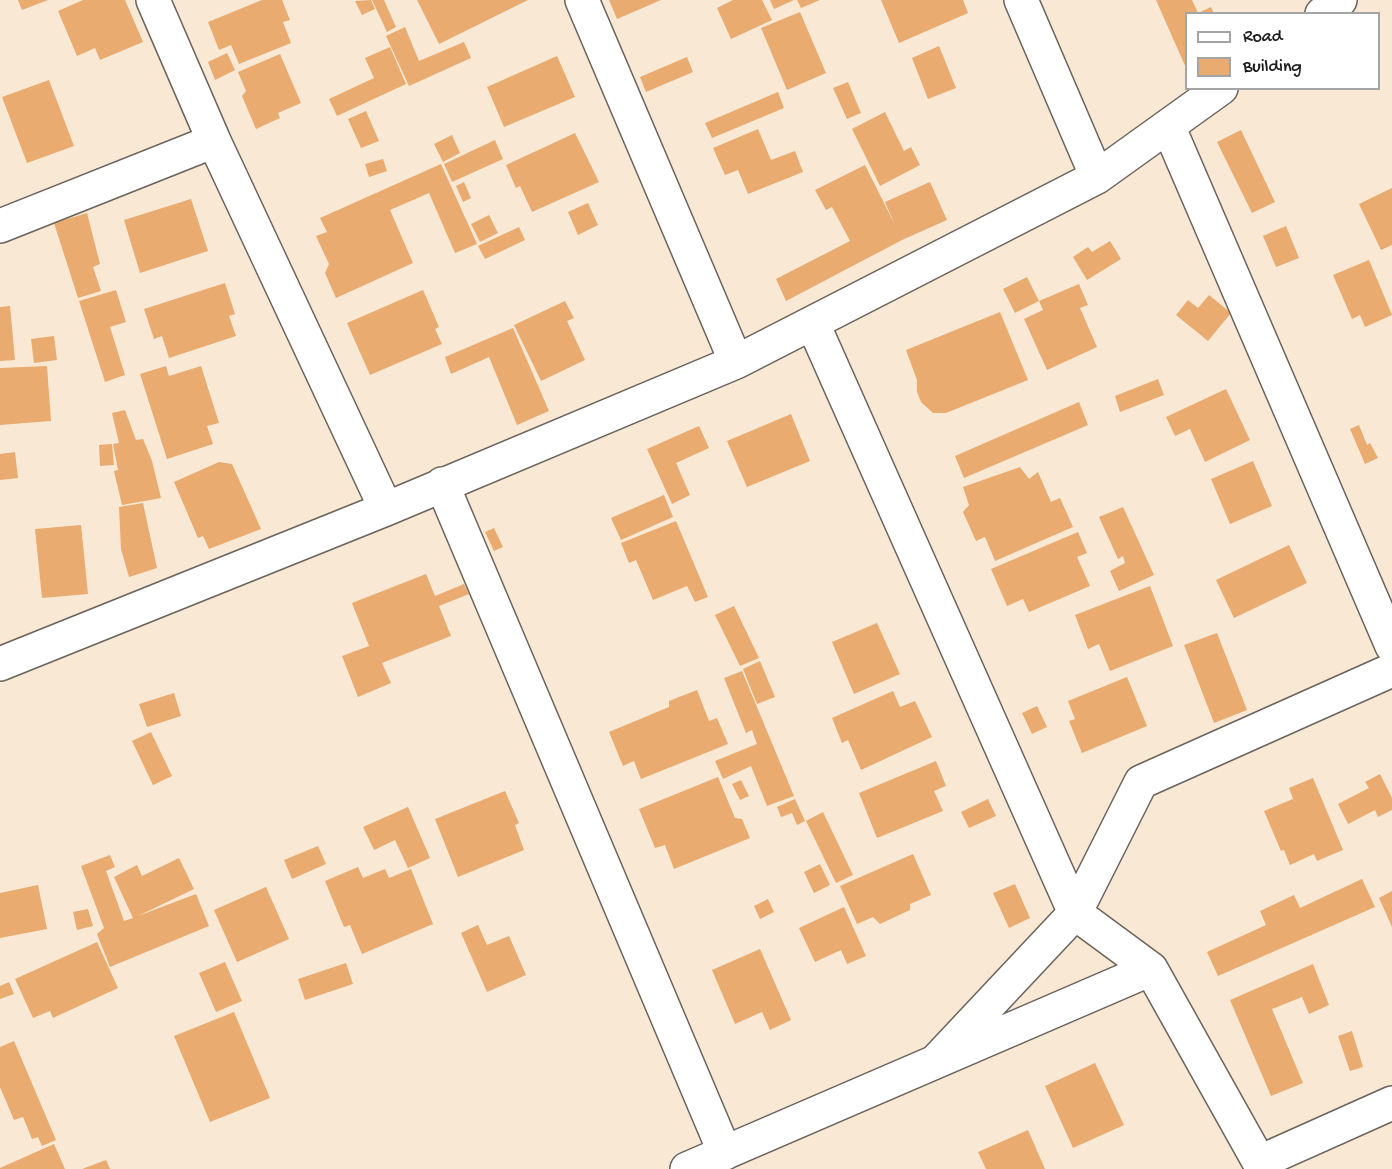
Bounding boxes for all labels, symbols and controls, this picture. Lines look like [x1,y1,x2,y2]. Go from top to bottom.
legend [1185,12,1380,90]
text: Road [1243,27,1282,48]
text: Building [1243,57,1302,78]

